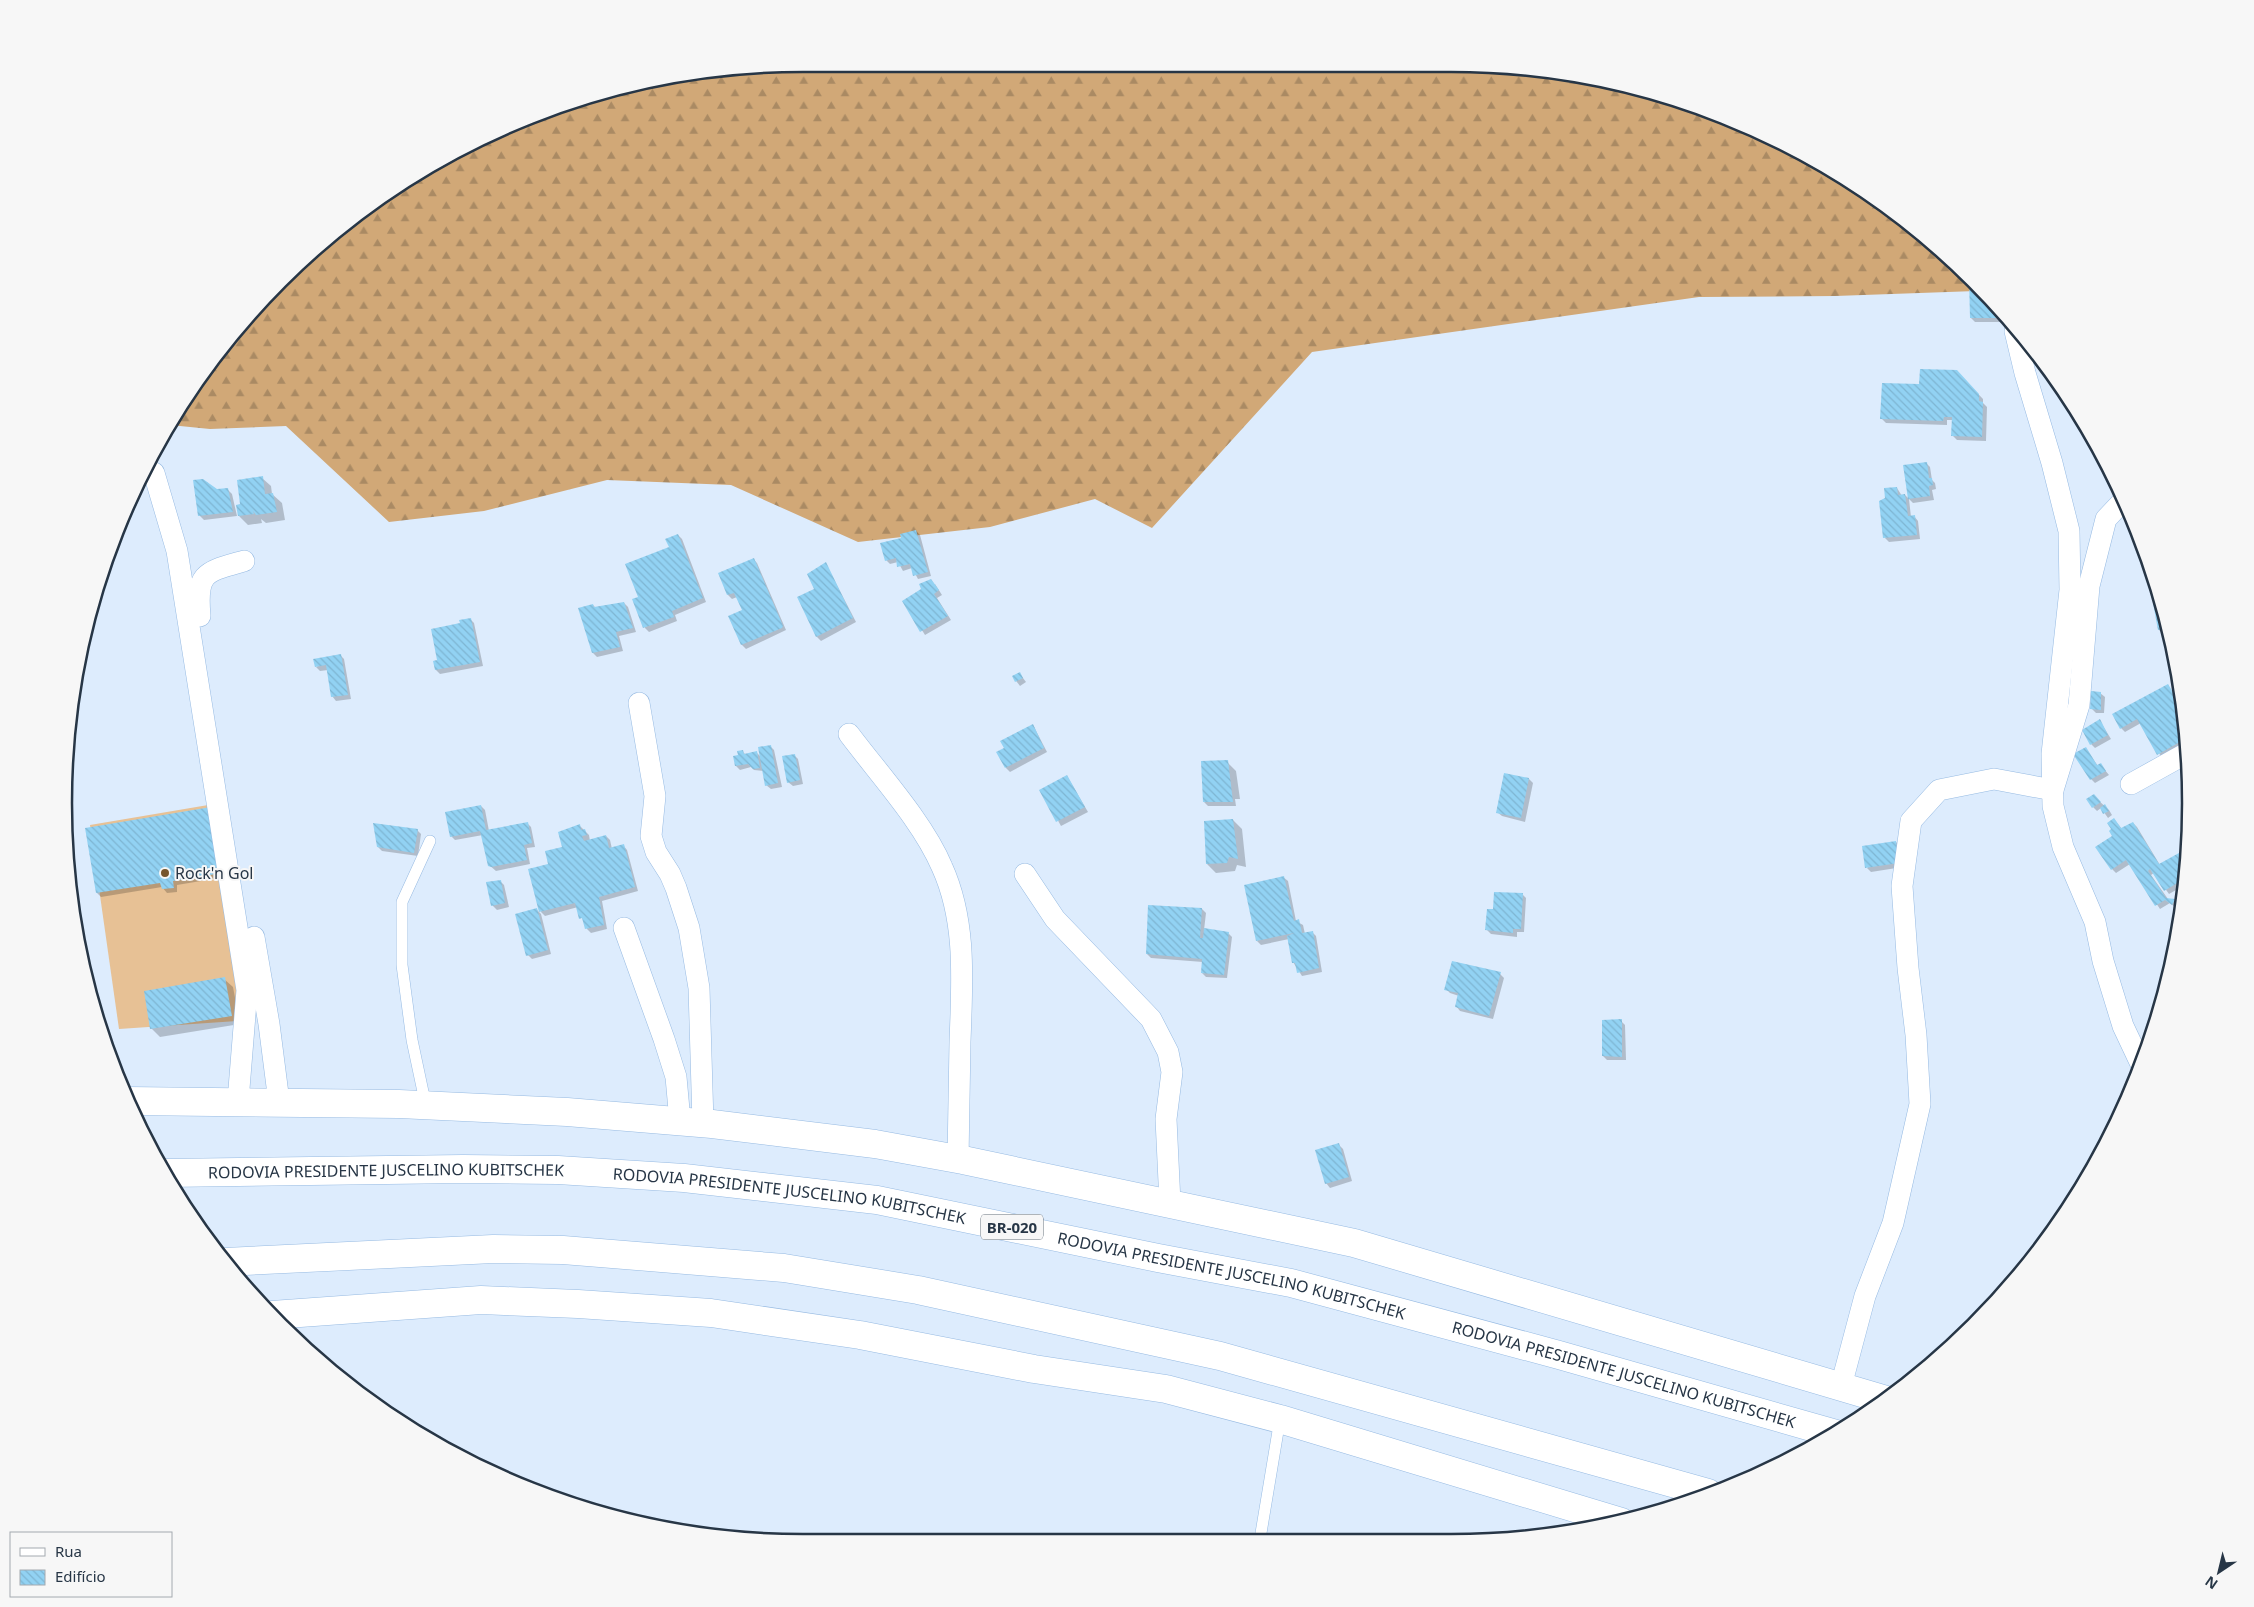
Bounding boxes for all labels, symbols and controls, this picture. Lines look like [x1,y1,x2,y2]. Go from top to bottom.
place label: Rock'n Gol [175,862,253,884]
marker: Rock'n Gol [159,867,171,879]
street label: RODOVIA PRESIDENTE JUSCELINO KUBITSCHEK [208,1158,565,1183]
street label: RODOVIA PRESIDENTE JUSCELINO KUBITSCHEK [612,1163,968,1229]
road number: BR-020 [981,1214,1043,1240]
street label: RODOVIA PRESIDENTE JUSCELINO KUBITSCHEK [1055,1227,1408,1324]
street label: RODOVIA PRESIDENTE JUSCELINO KUBITSCHEK [1450,1316,1798,1433]
legend [10,1532,172,1597]
text: Rua [55,1541,82,1561]
north arrow [2194,1547,2244,1597]
text: Edifício [55,1566,106,1586]
text: N [2201,1572,2221,1594]

